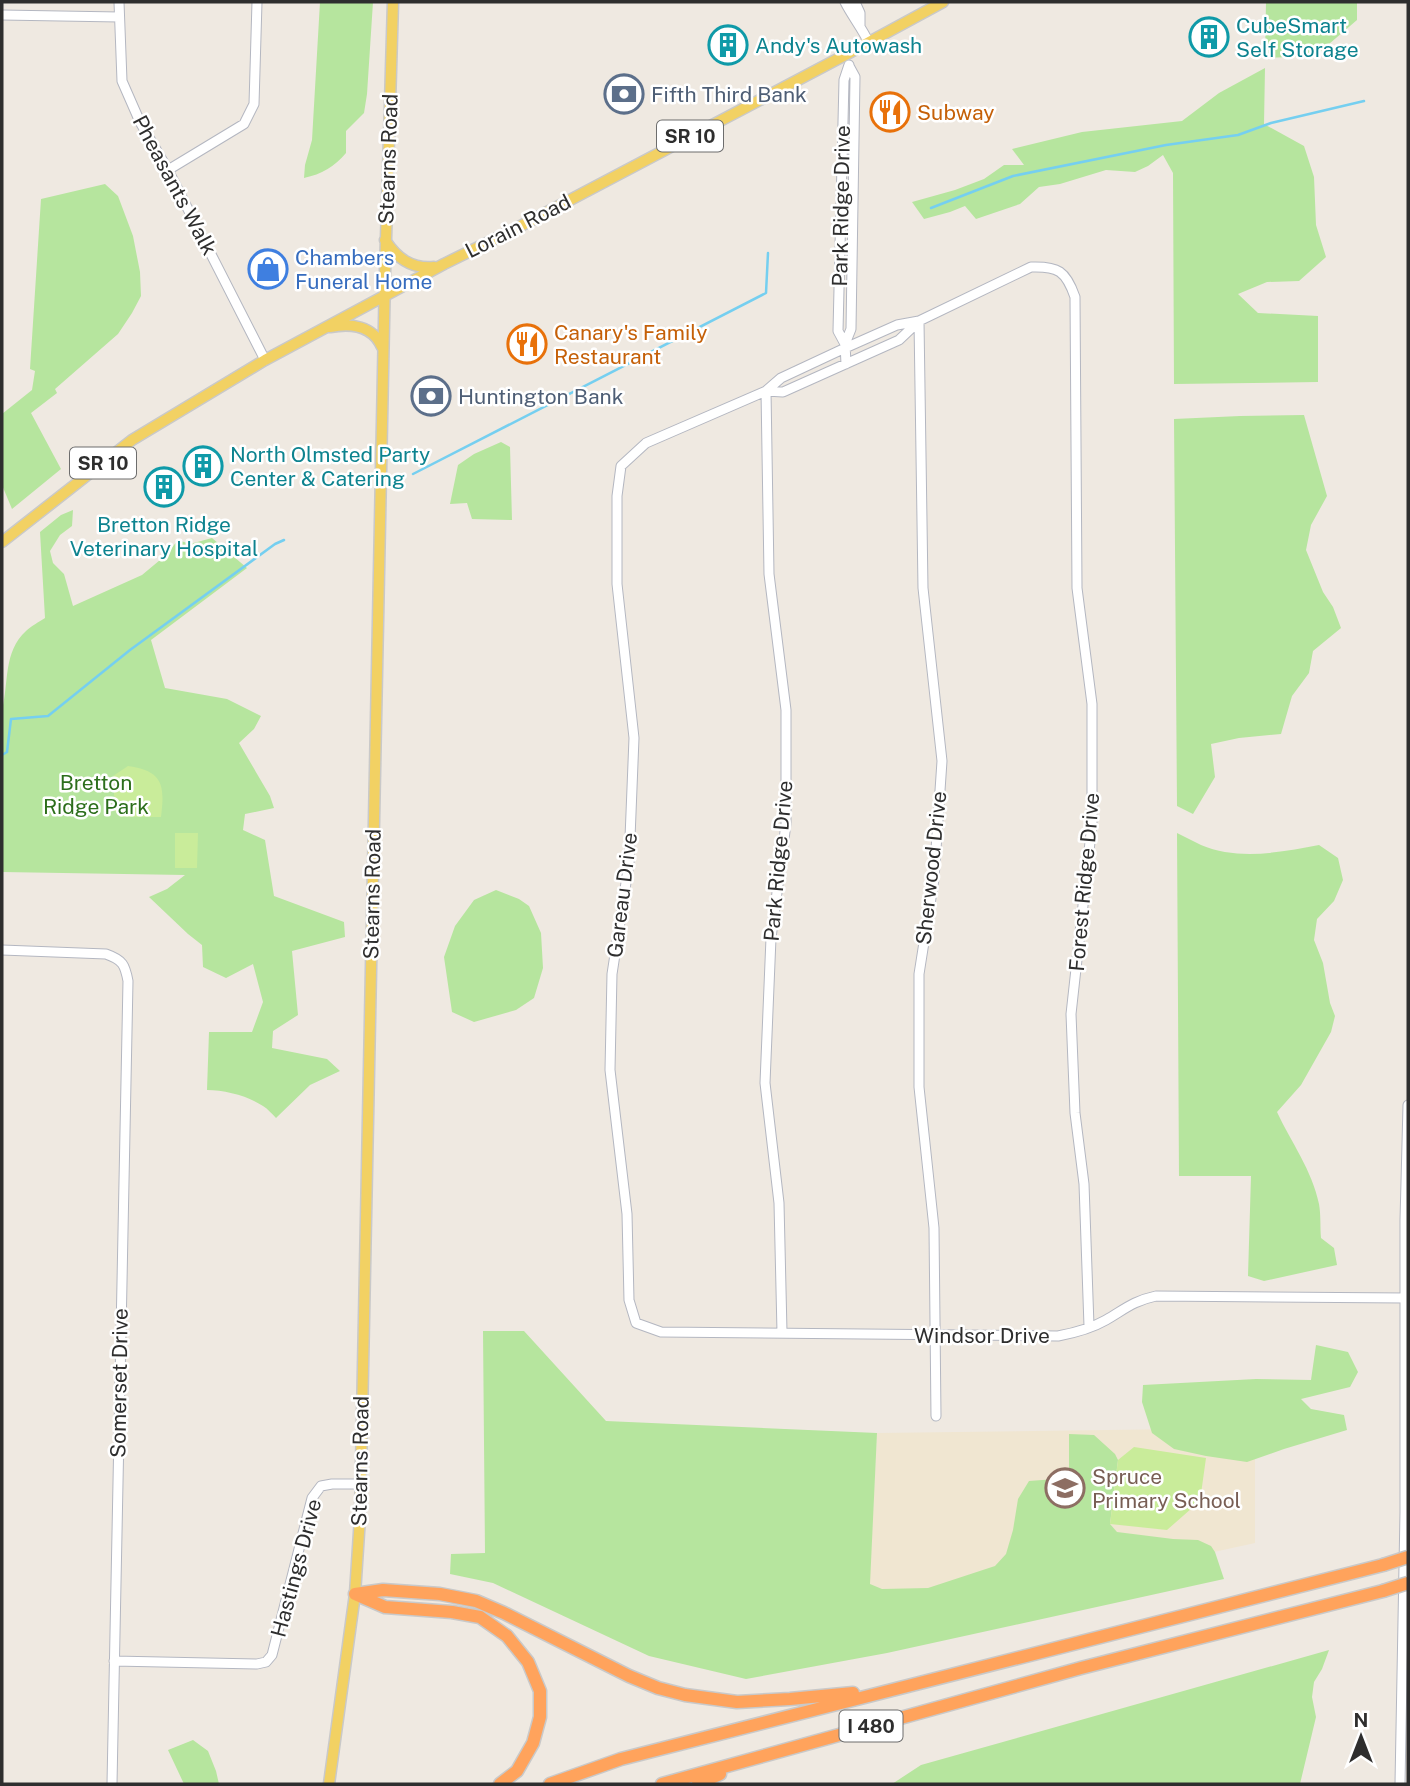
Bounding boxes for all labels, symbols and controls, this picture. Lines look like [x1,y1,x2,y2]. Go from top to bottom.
place label: CubeSmart Self Storage [1236,13,1359,62]
building icon: CubeSmart Self Storage [1188,16,1230,58]
building icon: Andy's Autowash [707,24,749,66]
place label: Andy's Autowash [755,33,922,58]
bank icon: Fifth Third Bank [603,73,645,115]
place label: Fifth Third Bank [651,82,807,107]
restaurant icon: Subway [869,91,911,133]
street label: Stearns Road [373,93,403,225]
place label: Subway [917,100,994,125]
street label: Pheasants Walk [128,111,222,259]
road number: SR 10 [657,120,723,152]
street label: Park Ridge Drive [827,125,855,287]
street label: Lorain Road [461,189,575,263]
place label: Chambers Funeral Home [295,245,432,294]
shop icon: Chambers Funeral Home [247,248,289,290]
place label: Canary's Family Restaurant [554,320,707,369]
restaurant icon: Canary's Family Restaurant [506,323,548,365]
bank icon: Huntington Bank [410,375,452,417]
place label: Huntington Bank [458,384,624,409]
place label: North Olmsted Party Center & Catering [230,442,430,491]
building icon: North Olmsted Party Center & Catering [182,445,224,487]
road number: SR 10 [70,447,136,478]
building icon: Bretton Ridge Veterinary Hospital [143,466,185,508]
place label: Bretton Ridge Veterinary Hospital [70,512,258,561]
park label: Bretton Ridge Park [43,770,149,819]
street label: Park Ridge Drive [759,779,797,943]
street label: Sherwood Drive [911,790,951,946]
street label: Forest Ridge Drive [1064,792,1104,972]
street label: Stearns Road [358,829,386,959]
street label: Gareau Drive [602,831,642,959]
street label: Somerset Drive [105,1308,133,1458]
street label: Windsor Drive [914,1323,1050,1348]
street label: Stearns Road [346,1396,374,1526]
place label: Spruce Primary School [1092,1464,1241,1513]
school or university icon: Spruce Primary School [1044,1467,1086,1509]
street label: Hastings Drive [266,1496,326,1640]
north arrow [1326,1702,1396,1772]
text: N [1354,1709,1368,1731]
road number: I 480 [840,1710,903,1742]

